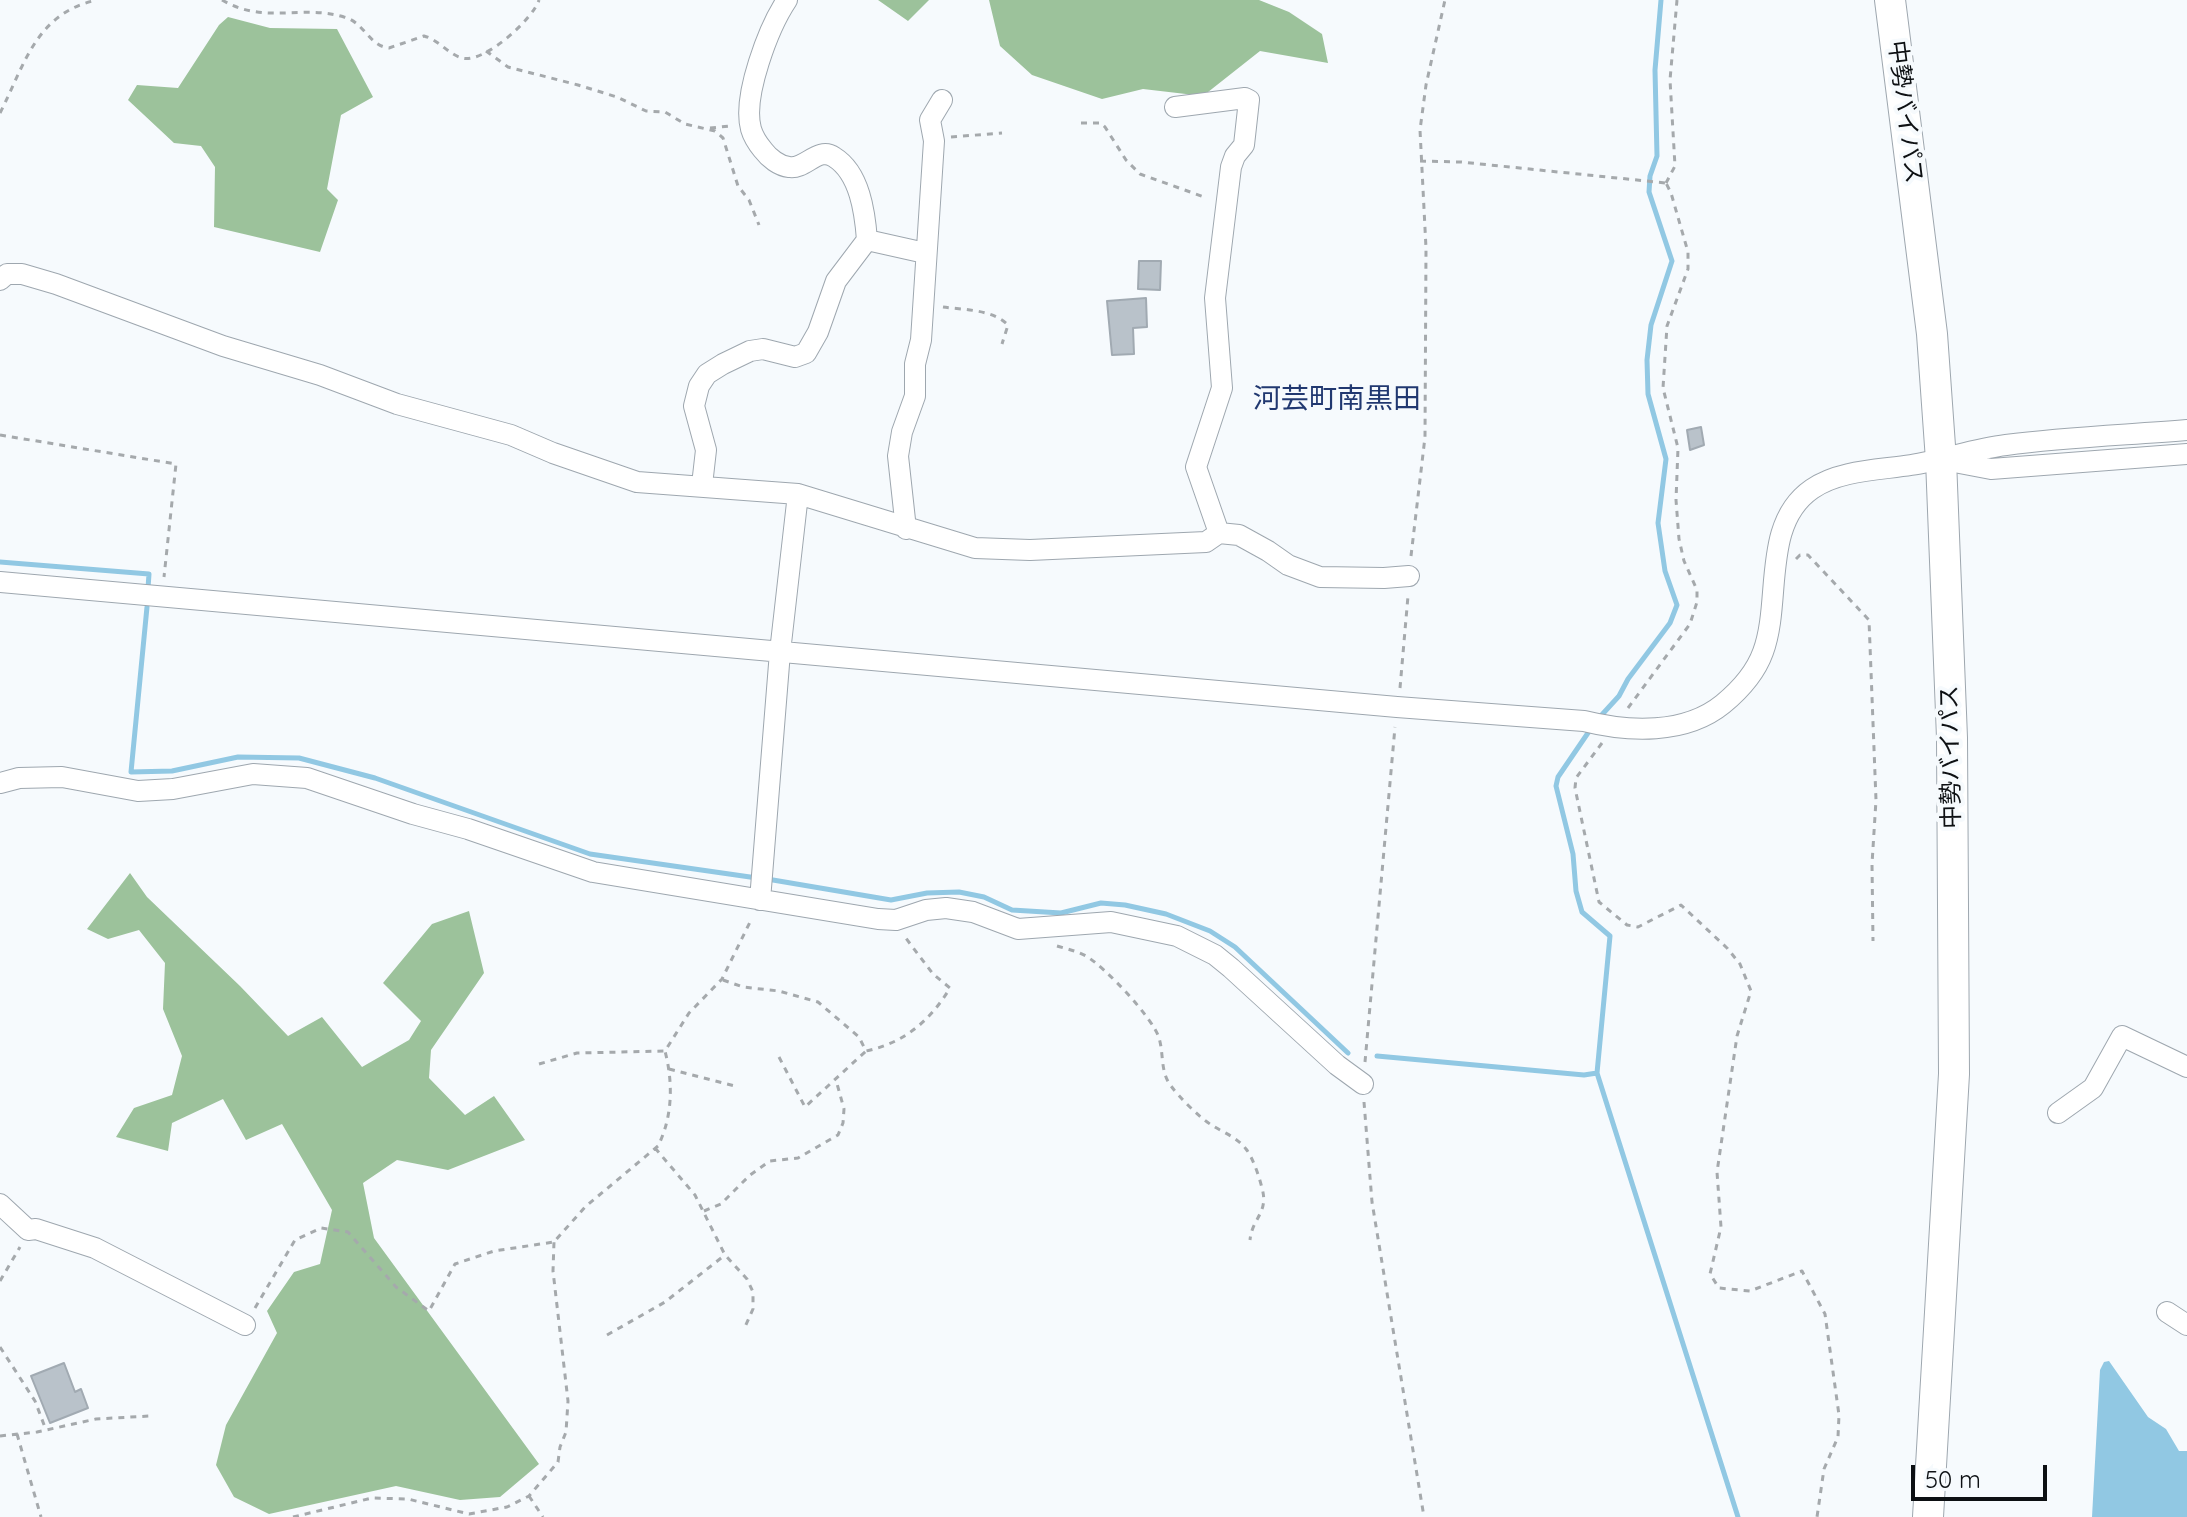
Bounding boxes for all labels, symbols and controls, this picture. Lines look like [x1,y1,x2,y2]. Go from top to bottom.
street label: 中勢バイパス [1882,39,1928,185]
district label: 河芸町南黒田 [1253,383,1421,417]
street label: 中勢バイパス [1935,685,1967,829]
scale bar [1915,1449,2051,1499]
text: 50 m [1925,1464,1981,1494]

